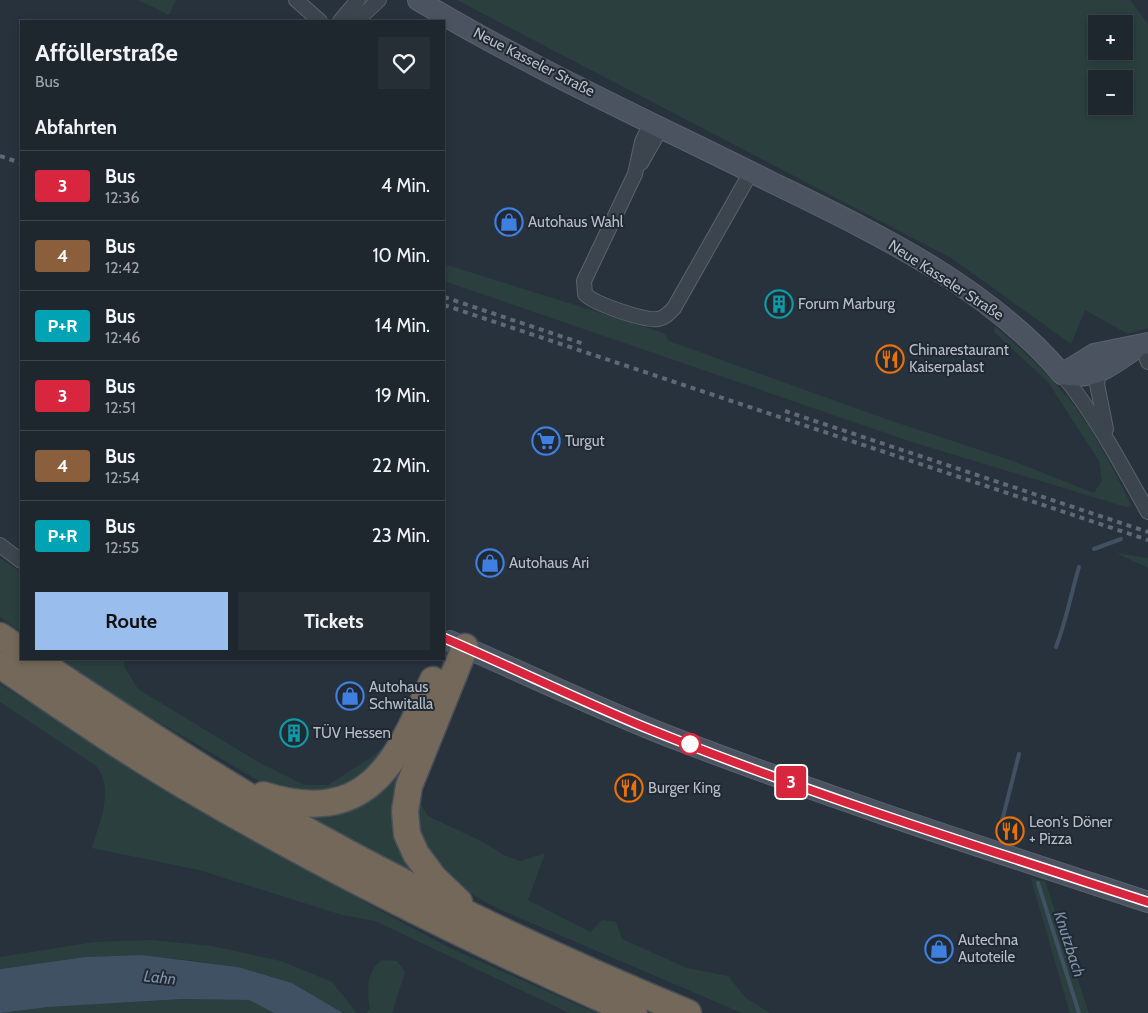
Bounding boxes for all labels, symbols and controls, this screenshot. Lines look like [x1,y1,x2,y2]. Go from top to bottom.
map controls [1088,15,1133,115]
button: + [1088,15,1133,60]
street label: Neue Kasseler Straße [470,24,598,101]
button: heart [378,37,430,89]
text: Afföllerstraße [35,38,178,67]
button: − [1088,70,1133,115]
text: Bus [35,72,59,91]
text: Abfahrten [35,116,117,139]
text: Bus [105,165,135,188]
text: 4 Min. [381,174,430,197]
text: 3 [58,175,67,197]
text: 12:36 [105,188,140,207]
shop icon: Autohaus Wahl [494,207,524,237]
place label: Autohaus Wahl [528,213,624,231]
text: Bus [105,235,135,258]
street label: Neue Kasseler Straße [885,236,1007,324]
text: 10 Min. [372,244,430,267]
text: 4 [57,245,68,267]
text: 12:42 [105,258,140,277]
building icon: Forum Marburg [764,289,794,319]
place label: Forum Marburg [798,295,895,313]
text: Bus [105,305,135,328]
text: 14 Min. [375,314,430,337]
text: P+R [47,315,78,337]
text: 12:46 [105,328,140,347]
place label: Chinarestaurant Kaiserpalast [909,341,1009,376]
restaurant icon: Chinarestaurant Kaiserpalast [875,344,905,374]
text: Bus [105,375,135,398]
text: 19 Min. [375,384,430,407]
text: 3 [58,385,67,407]
text: 12:51 [105,398,136,417]
supermarket icon: Turgut [531,426,561,456]
place label: Turgut [565,432,605,450]
text: Bus [105,445,135,468]
text: 22 Min. [372,454,430,477]
text: 4 [57,455,68,477]
text: 12:54 [105,468,140,487]
text: Bus [105,515,135,538]
text: 23 Min. [372,524,430,547]
text: P+R [47,525,78,547]
text: 12:55 [105,538,139,557]
shop icon: Autohaus Ari [475,548,505,578]
place label: Autohaus Ari [509,554,589,572]
button: Route [35,592,228,650]
button: Tickets [238,592,430,650]
place label: Autohaus Schwitalla [369,678,434,713]
shop icon: Autohaus Schwitalla [335,681,365,711]
building icon: TÜV Hessen [279,718,309,748]
place label: TÜV Hessen [313,724,391,742]
unlabelled marker [679,733,701,755]
line badge: 3 [775,766,807,798]
text: 3 [786,771,796,793]
restaurant icon: Burger King [614,773,644,803]
place label: Burger King [648,779,721,797]
place label: Leon's Döner + Pizza [1029,813,1113,848]
restaurant icon: Leon's Döner + Pizza [995,816,1025,846]
water label: Knutzbach [1050,909,1089,979]
place label: Autechna Autoteile [958,931,1019,966]
shop icon: Autechna Autoteile [924,934,954,964]
water label: Lahn [143,966,177,989]

